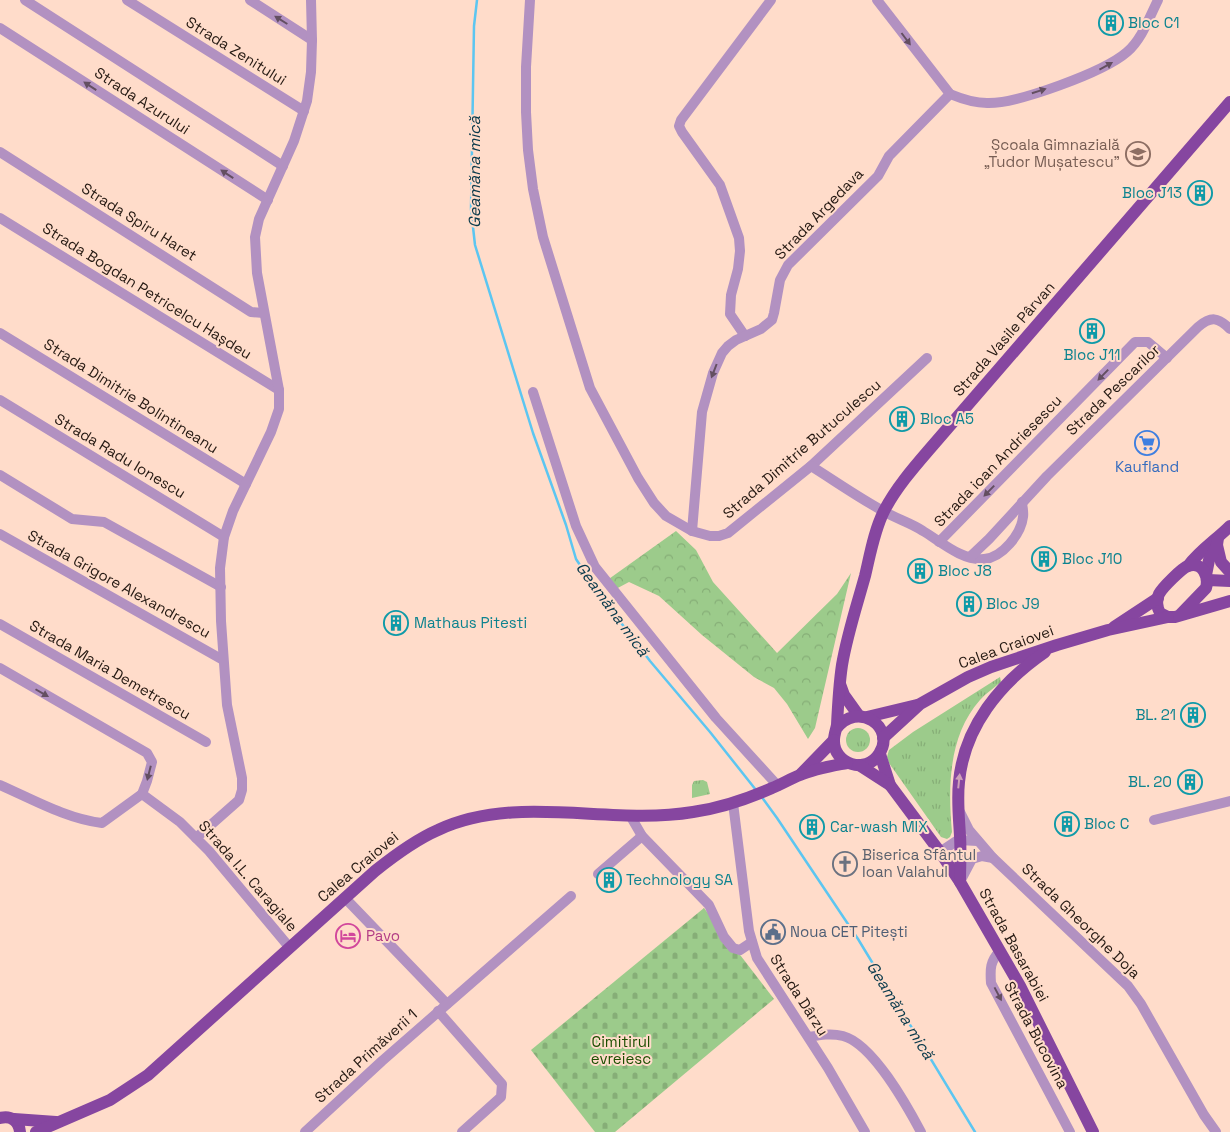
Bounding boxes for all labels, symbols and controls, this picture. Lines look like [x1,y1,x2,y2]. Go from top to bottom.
building icon: Bloc C1 [1098,10,1124,36]
street label: Strada Zenitului [183,12,290,89]
place label: Bloc C1 [1128,13,1180,32]
one-way arrow [274,15,288,25]
one-way arrow [901,32,911,46]
one-way arrow [1099,62,1113,70]
street label: Strada Azurului [91,63,193,138]
one-way arrow [84,81,97,91]
one-way arrow [1031,87,1046,95]
water label: Geamăna mică [464,115,485,228]
place label: Școala Gimnazială „Tudor Mușatescu” [984,135,1120,171]
school or university icon: Școala Gimnazială „Tudor Mușatescu” [1125,141,1151,167]
street label: Strada Argedava [770,164,867,263]
one-way arrow [220,169,233,179]
street label: Strada Spiru Haret [78,178,201,265]
building icon: Bloc J13 [1187,180,1213,206]
place label: Bloc J13 [1122,183,1182,202]
street label: Strada Bogdan Petricelcu Hașdeu [39,218,255,363]
street label: Strada Vasile Pârvan [949,277,1059,400]
building icon: Bloc J11 [1079,318,1105,344]
street label: Strada Dimitrie Bolintineanu [40,334,222,457]
street label: Strada Pescarilor [1062,340,1164,439]
place label: Bloc J11 [1063,345,1121,364]
one-way arrow [710,364,718,379]
one-way arrow [1097,369,1109,381]
street label: Strada Dimitrie Butuculescu [719,375,885,522]
street label: Strada ioan Andriesescu [930,391,1066,530]
building icon: Bloc A5 [889,406,915,432]
street label: Strada Radu Ionescu [51,409,189,502]
place label: Bloc A5 [920,409,974,428]
supermarket icon: Kaufland [1134,430,1160,456]
place label: Kaufland [1115,457,1179,476]
one-way arrow [983,485,995,497]
street label: Strada Grigore Alexandrescu [24,525,214,642]
building icon: Bloc J10 [1031,546,1057,572]
place label: Bloc J10 [1062,549,1122,568]
water label: Geamăna mică [571,558,654,661]
building icon: Bloc J8 [907,558,933,584]
place label: Bloc J8 [938,561,992,580]
building icon: Bloc J9 [956,591,982,617]
place label: Bloc J9 [986,594,1040,613]
building icon: Mathaus Pitesti [383,610,409,636]
place label: Mathaus Pitesti [414,613,527,632]
street label: Strada Maria Demetrescu [26,616,194,724]
street label: Calea Craiovei [956,621,1056,673]
one-way arrow [36,688,49,697]
building icon: BL. 21 [1180,702,1206,728]
place label: BL. 21 [1135,705,1176,724]
one-way arrow [145,766,153,781]
building icon: BL. 20 [1177,769,1203,795]
place label: BL. 20 [1128,772,1172,791]
one-way arrow [955,773,963,789]
building icon: Bloc C [1054,811,1080,837]
building icon: Car-wash MIX [799,814,825,840]
place label: Bloc C [1084,814,1129,833]
street label: Strada I.L. Caragiale [195,816,302,935]
place label: Car-wash MIX [830,817,928,836]
street label: Calea Craiovei [313,827,402,906]
place label: Biserica Sfântul Ioan Valahul [862,845,976,881]
church icon: Biserica Sfântul Ioan Valahul [832,851,858,877]
street label: Strada Gheorghe Doja [1018,859,1145,983]
building icon: Technology SA [596,867,622,893]
place label: Technology SA [626,870,734,889]
street label: Strada Basarabiei [975,885,1054,1005]
public building icon: Noua CET Pitești [760,919,786,945]
place label: Noua CET Pitești [790,922,908,941]
hotel icon: Pavo [335,923,361,949]
place label: Pavo [366,926,400,945]
street label: Strada Dârzu [766,950,833,1039]
water label: Geamăna mică [862,957,940,1064]
street label: Strada Bucovina [1000,978,1073,1092]
one-way arrow [994,987,1002,1002]
street label: Strada Primăverii 1 [311,1005,421,1107]
park label: Cimitirul evreiesc [591,1032,651,1068]

